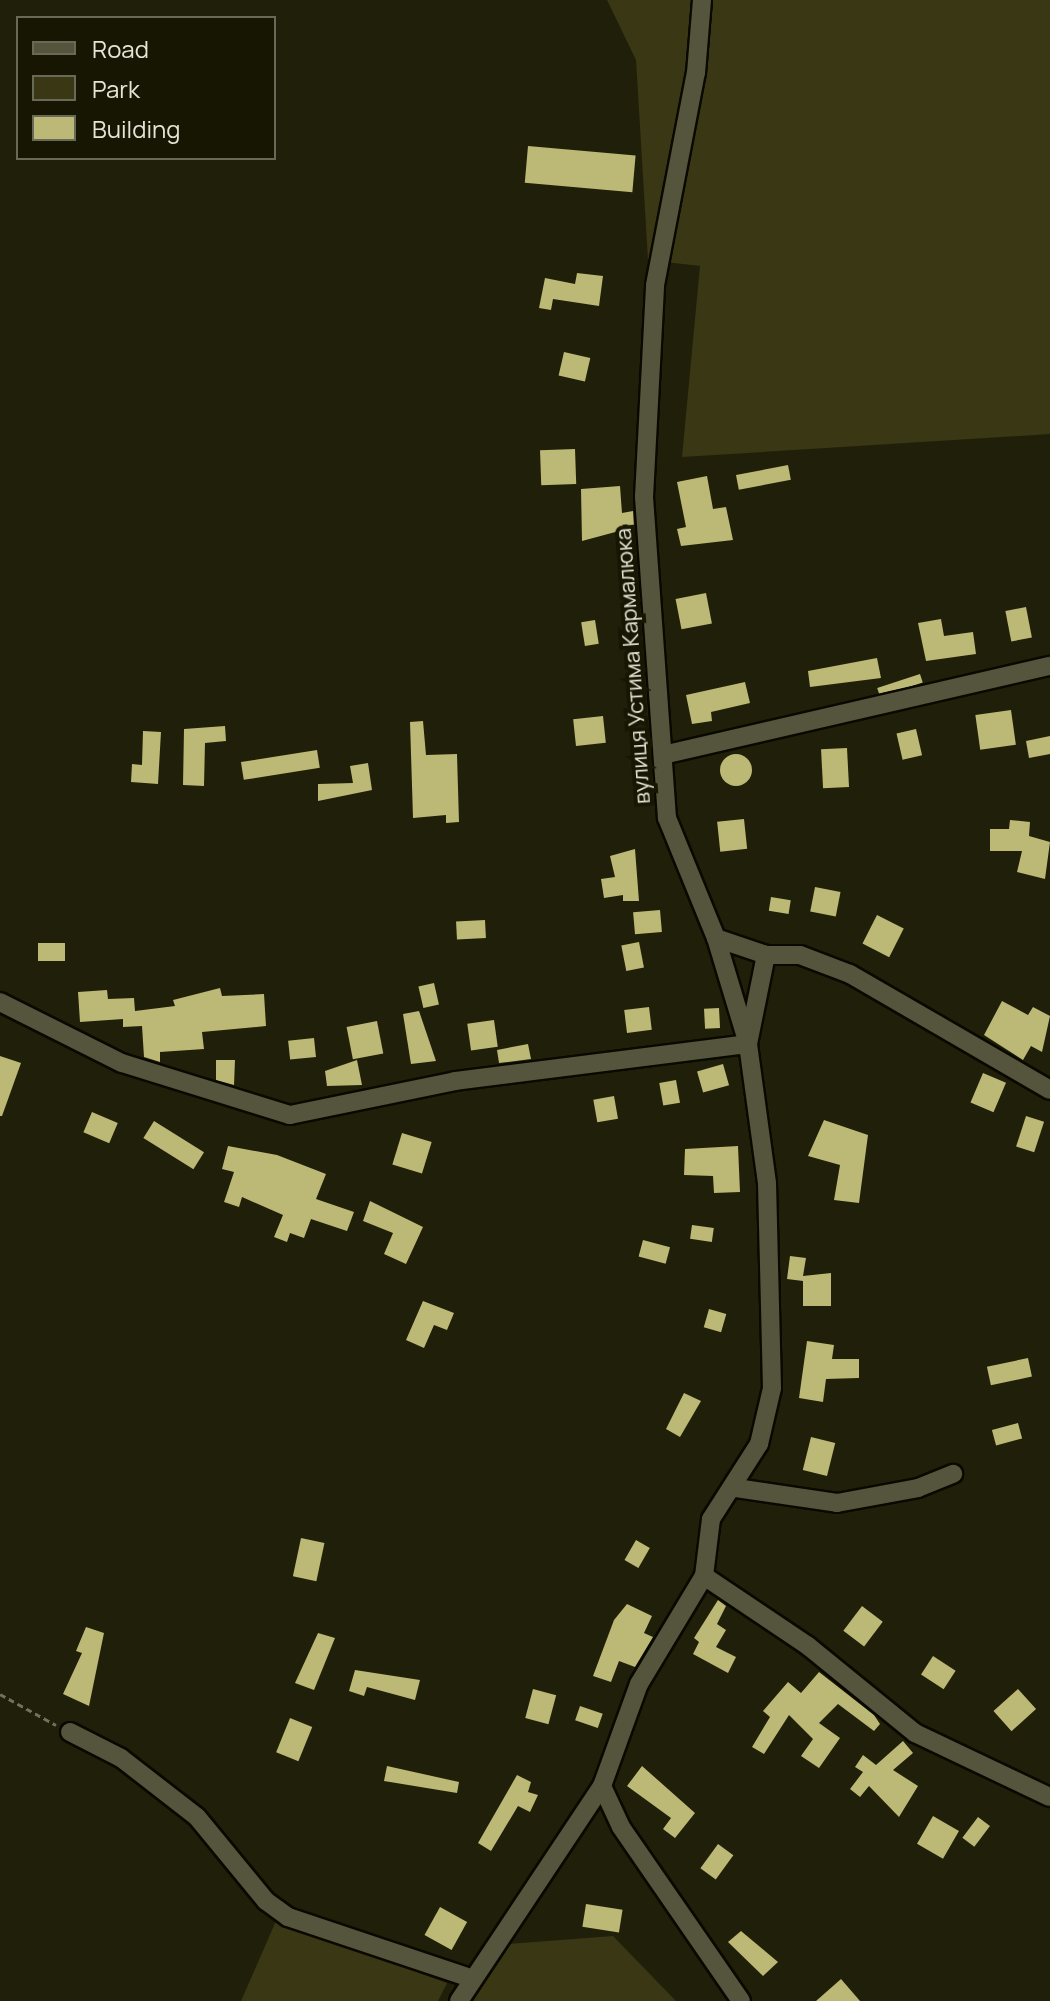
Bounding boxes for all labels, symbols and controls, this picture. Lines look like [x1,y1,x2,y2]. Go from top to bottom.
legend [16,16,276,160]
text: Road [92,32,149,65]
text: Park [92,72,140,105]
text: Building [92,112,180,145]
street label: вулиця Устима Кармалюка [610,527,656,805]

